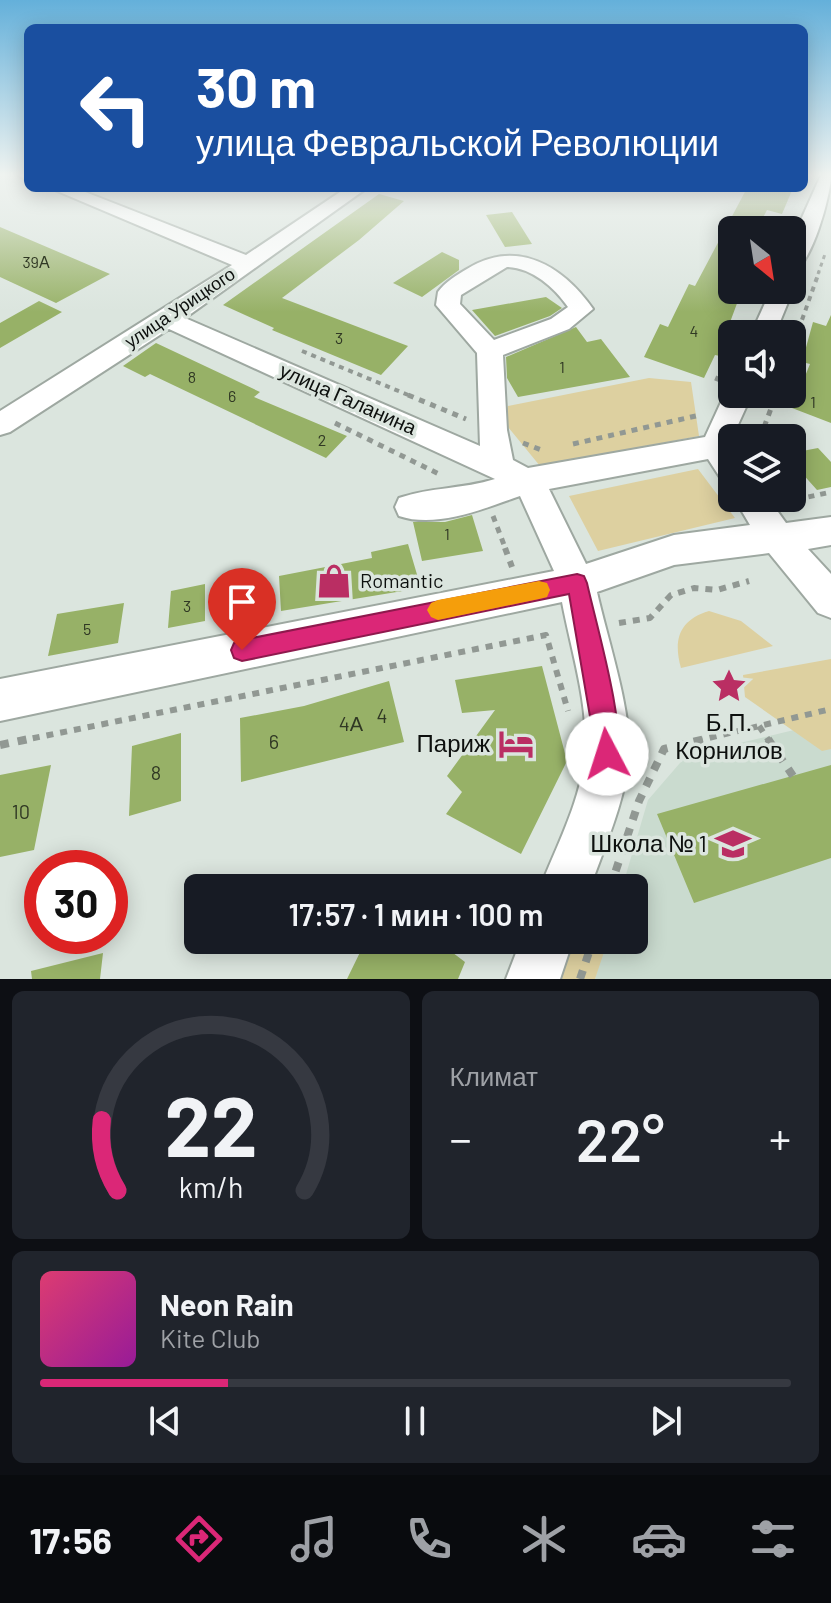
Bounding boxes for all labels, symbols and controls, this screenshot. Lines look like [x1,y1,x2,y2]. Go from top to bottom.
text: 30 m [196,52,316,119]
icon: left [64,56,168,160]
text: улица Февральской Революции [196,120,719,163]
north arrow [718,216,806,304]
map controls [718,216,806,512]
house number: 39А [22,252,50,271]
street label: улица Урицкого [120,262,239,352]
button: sound [718,320,806,408]
house number: 4 [690,321,698,340]
house number: 3 [335,328,343,347]
street label: улица Галанина [276,357,421,439]
house number: 1 [559,357,565,376]
house number: 8 [188,367,196,386]
house number: 6 [228,386,236,405]
house number: 1 [810,392,816,411]
button: layers [718,424,806,512]
house number: 2 [318,430,326,449]
house number: 1 [444,524,450,543]
shop icon: Romantic [315,562,353,600]
pin [208,568,276,650]
place label: Romantic [360,568,443,592]
icon: arrive [220,580,264,624]
house number: 3 [183,596,191,615]
house number: 5 [83,619,91,638]
place icon: Б.П. Корнилов [710,667,748,705]
house number: 4 [376,703,388,727]
place label: Б.П. Корнилов [675,707,783,764]
house number: 4А [339,711,364,735]
position arrow [565,712,649,796]
hotel icon: Париж [497,725,535,763]
place label: Париж [417,728,490,757]
house number: 6 [269,729,279,753]
house number: 8 [151,760,161,784]
house number: 10 [12,799,30,823]
school or university icon: Школа № 1 [714,825,752,863]
place label: Школа № 1 [590,828,707,857]
speed limit sign: 30 [24,850,128,954]
text: 17:57 · 1 мин · 100 m [289,896,543,932]
text: Климат [450,1060,538,1091]
text: 22 [164,1074,257,1174]
text: 22° [576,1102,665,1174]
text: − [450,1111,472,1164]
text: + [769,1111,791,1164]
text: km/h [178,1169,243,1204]
text: Neon Rain [160,1286,294,1322]
text: Kite Club [160,1322,261,1353]
icon: previous [143,1399,187,1443]
icon: pause [393,1399,437,1443]
icon: next [644,1399,688,1443]
icon: directions [171,1511,227,1567]
icon: music [286,1511,342,1567]
icon: phone [401,1511,457,1567]
icon: climate [516,1511,572,1567]
icon: car [631,1511,687,1567]
icon: filters [745,1511,801,1567]
text: 17:56 [29,1518,112,1561]

